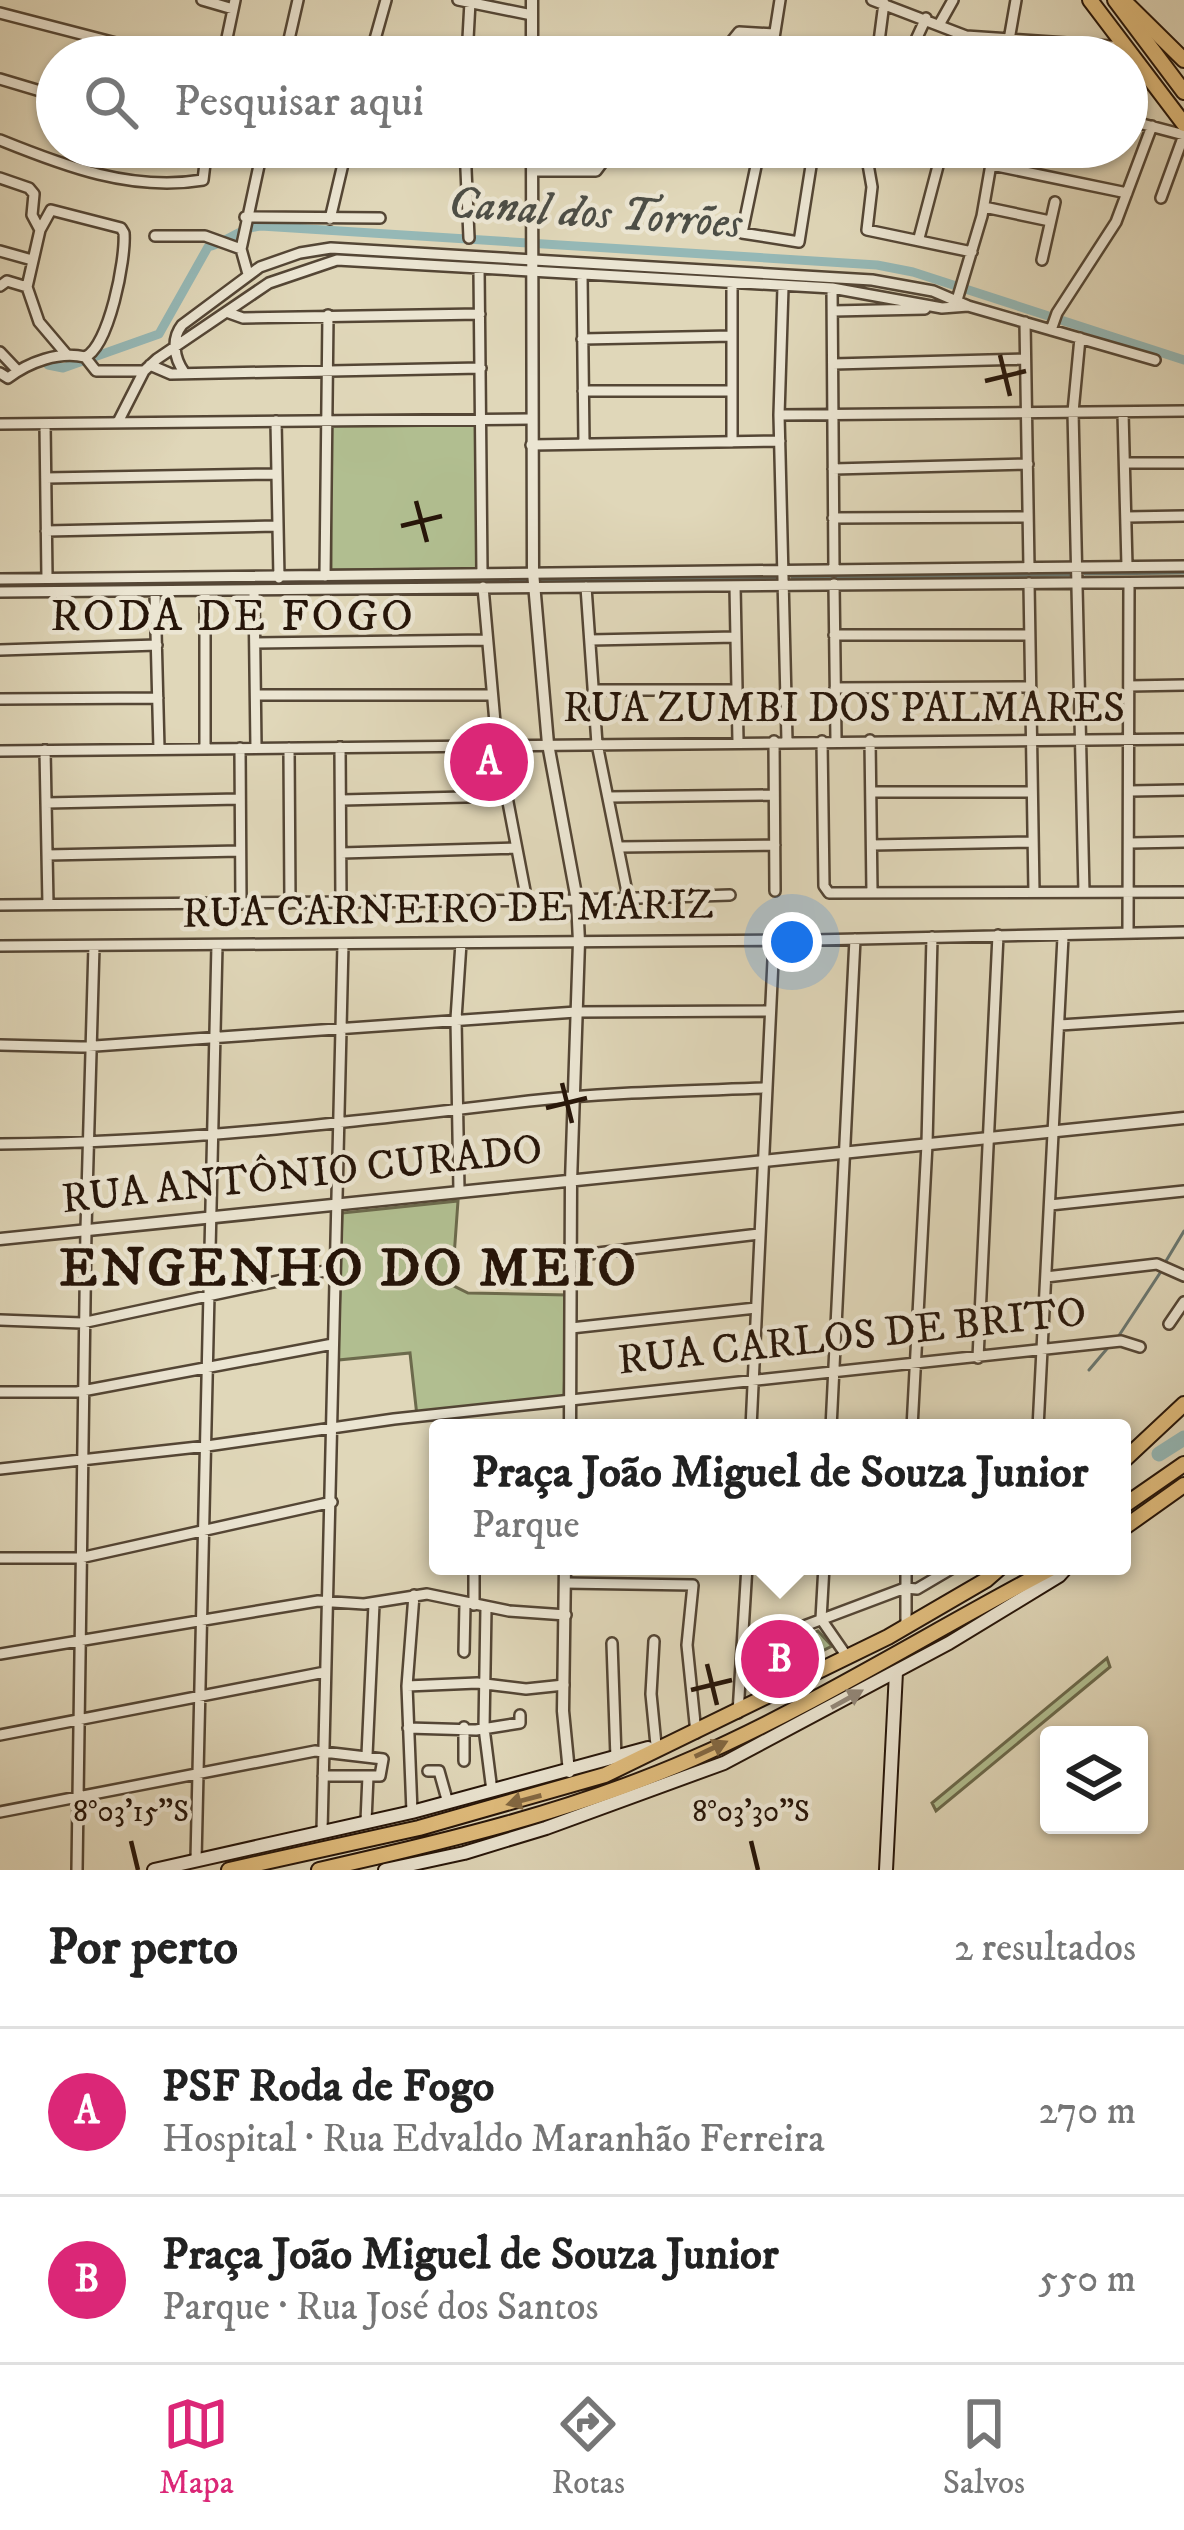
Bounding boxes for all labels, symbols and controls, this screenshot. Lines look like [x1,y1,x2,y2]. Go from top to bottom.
search box [36,36,1148,168]
icon: search [78,69,144,135]
text: Pesquisar aqui [174,74,424,130]
water label: Canal dos Torrões [446,176,745,252]
district label: RODA DE FOGO [50,589,416,645]
street label: RUA ZUMBI DOS PALMARES [563,683,1125,735]
pin: A [450,717,528,807]
street label: RUA CARNEIRO DE MARIZ [182,879,714,941]
your location [762,912,822,972]
street label: RUA ANTÔNIO CURADO [59,1123,545,1226]
district label: ENGENHO DO MEIO [59,1236,639,1303]
street label: RUA CARLOS DE BRITO [615,1287,1089,1387]
popup [429,1419,1131,1575]
text: Praça João Miguel de Souza Junior [472,1445,1088,1501]
text: Parque [472,1501,580,1550]
pin: B [741,1614,819,1704]
one-way arrow [830,1689,865,1710]
map controls [1040,1726,1148,1834]
button: layers [1040,1726,1148,1834]
one-way arrow [694,1739,729,1759]
one-way arrow [505,1792,542,1811]
text: 8°03'15"S [73,1794,189,1831]
text: 8°03'30"S [692,1794,810,1831]
text: Por perto [48,1916,238,1980]
text: 2 resultados [954,1924,1136,1973]
text: PSF Roda de Fogo [162,2059,494,2115]
text: A [75,2087,99,2136]
text: 270 m [1039,2087,1136,2136]
text: Hospital · Rua Edvaldo Maranhão Ferreira [162,2115,825,2164]
text: Praça João Miguel de Souza Junior [162,2227,779,2283]
text: B [75,2255,99,2304]
text: 550 m [1039,2255,1136,2304]
text: Parque · Rua José dos Santos [162,2283,598,2332]
tab: Mapa [159,2391,234,2504]
tab: Rotas [551,2391,625,2504]
tab: Salvos [943,2391,1025,2504]

